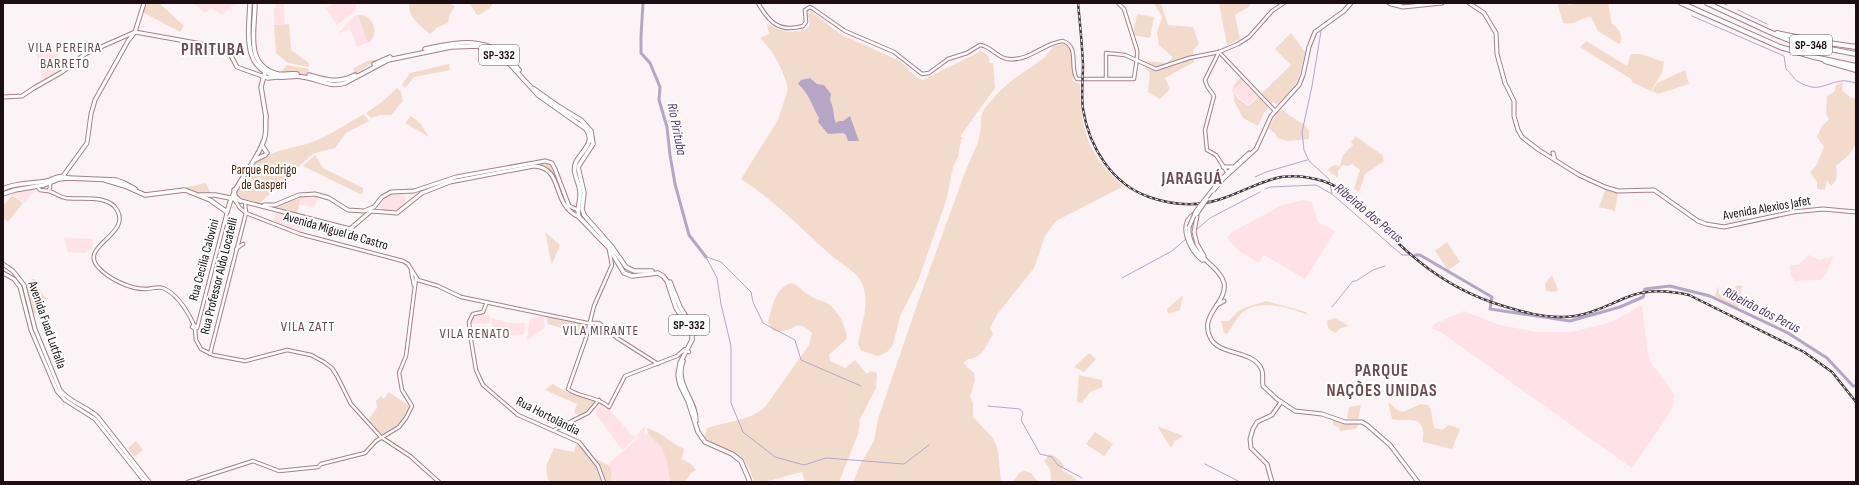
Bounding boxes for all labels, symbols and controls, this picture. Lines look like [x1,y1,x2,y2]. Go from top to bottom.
road number: SP-348 [1790,35,1832,55]
district label: VILA PEREIRA BARRETO [28,39,102,72]
district label: PIRITUBA [181,40,245,60]
road number: SP-332 [479,45,519,65]
water label: Rio Pirituba [664,101,690,157]
park label: Parque Rodrigo de Gasperi [231,162,297,193]
district label: JARAGUÁ [1161,169,1222,189]
water label: Ribeirão dos Perus [1331,179,1407,247]
street label: Avenida Alexios Jafet [1721,192,1812,224]
street label: Avenida Miguel de Castro [281,208,390,254]
street label: Rua Professor Aldo Locatelli [197,216,241,336]
street label: Rua Cecília Calovini [185,217,223,303]
street label: Avenida Fuad Lutfalla [24,278,69,371]
water label: Ribeirão dos Perus [1721,283,1803,337]
road number: SP-332 [669,315,709,335]
district label: VILA ZATT [281,318,335,335]
district label: VILA MIRANTE [563,322,639,339]
district label: VILA RENATO [440,325,510,342]
district label: PARQUE NAÇÕES UNIDAS [1326,361,1438,401]
street label: Rua Hortolãndia [513,393,583,439]

